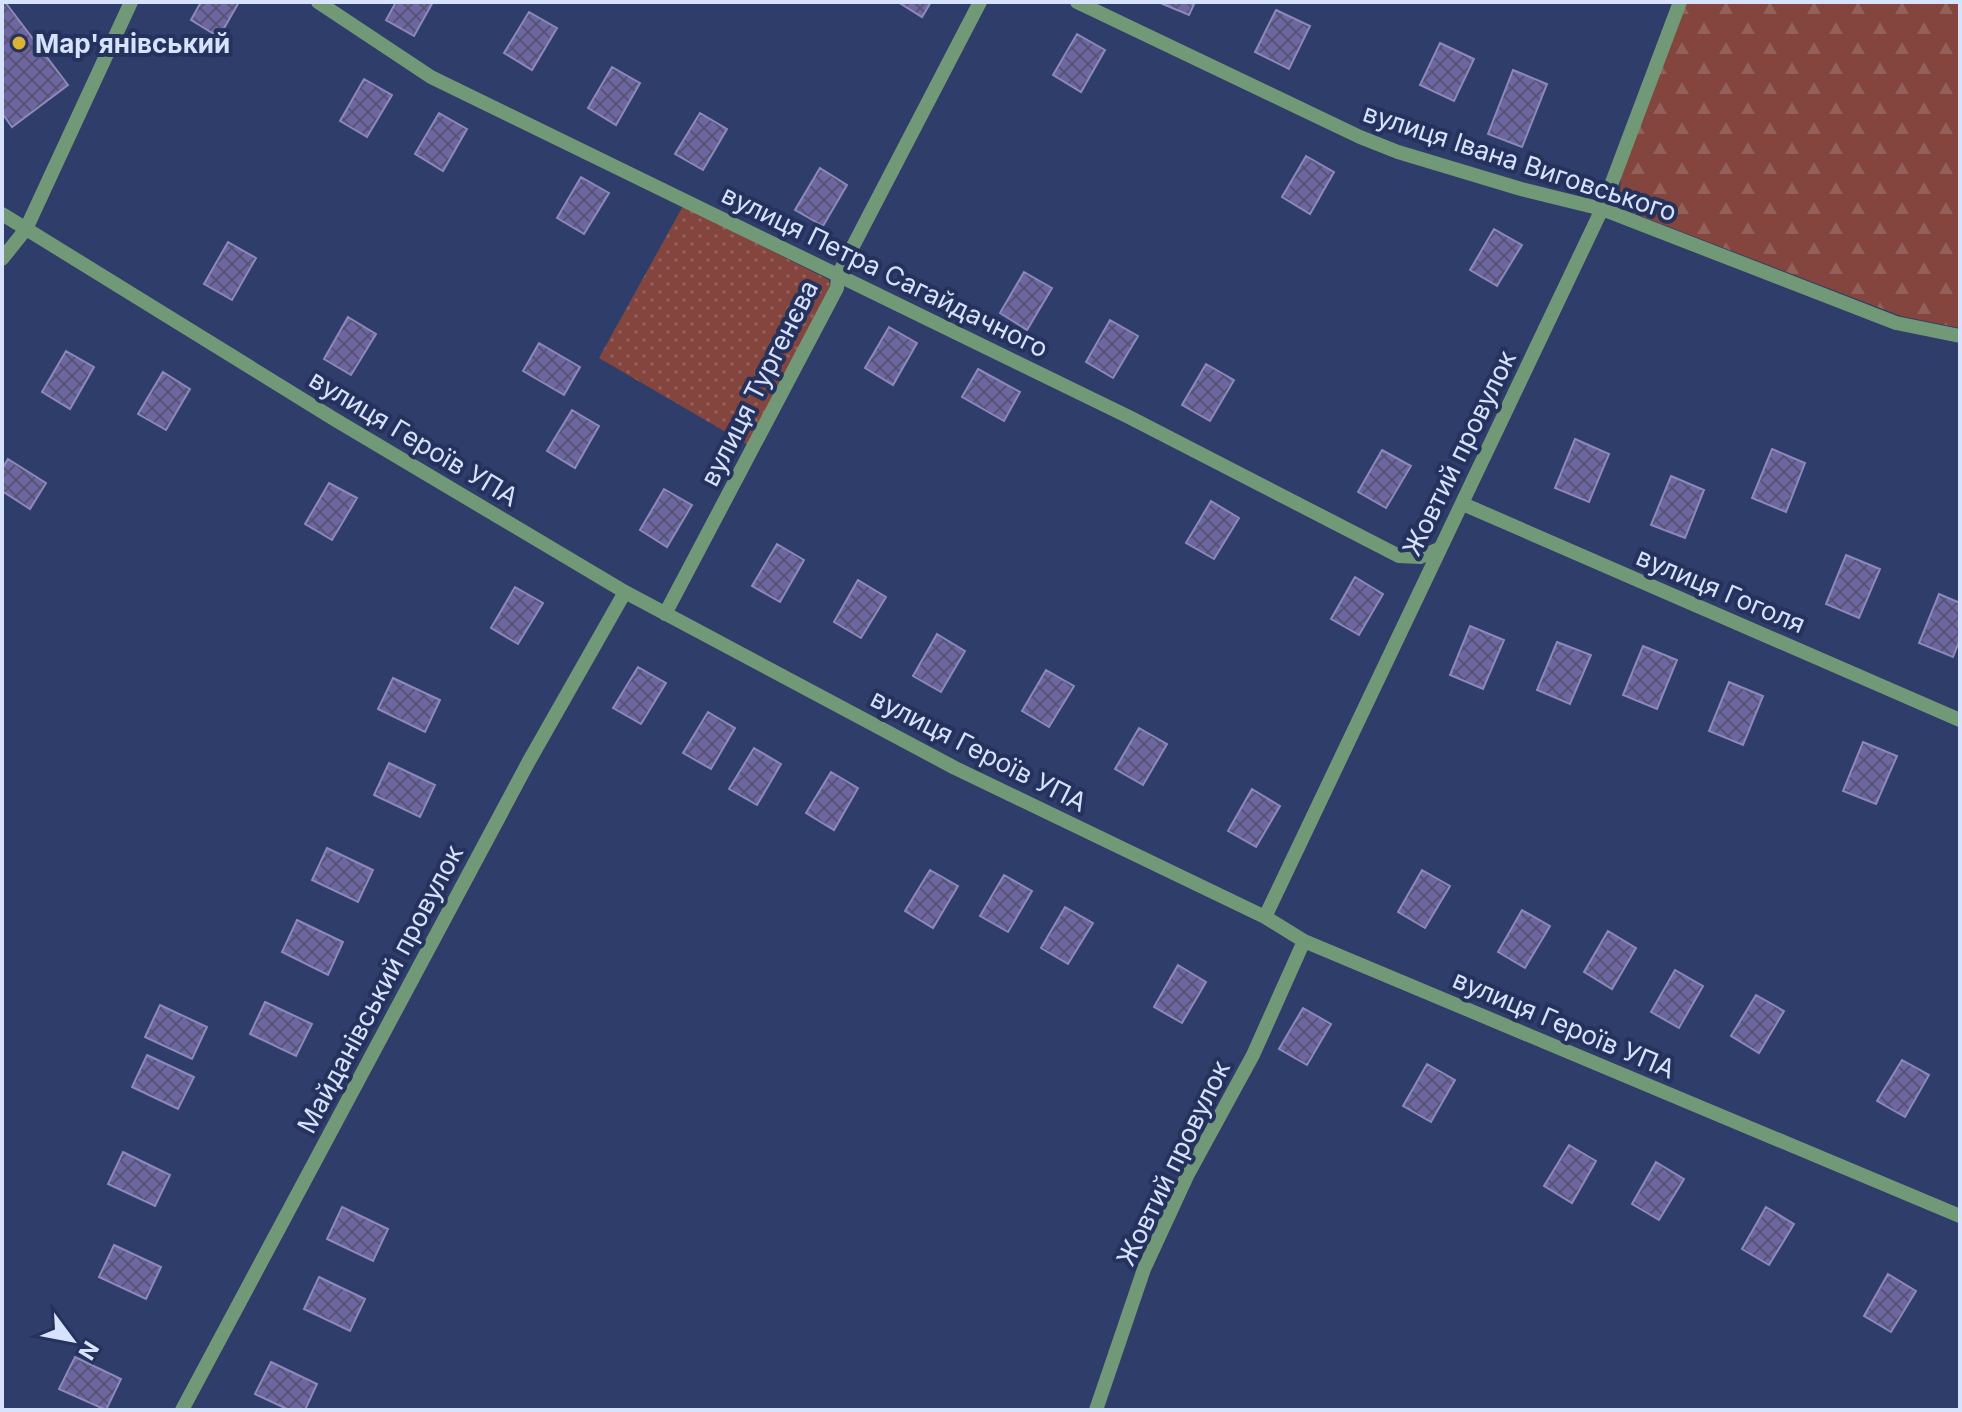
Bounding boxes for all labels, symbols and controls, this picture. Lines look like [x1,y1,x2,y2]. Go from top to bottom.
place label: Мар'янівський [35,28,230,59]
marker: Мар'янівський [10,34,28,52]
street label: вулиця Івана Виговського [1359,97,1681,227]
street label: вулиця Петра Сагайдачного [717,178,1053,364]
street label: вулиця Тургенєва [694,275,824,491]
street label: Жовтий провулок [1396,345,1522,561]
street label: вулиця Героїв УПА [304,363,524,513]
street label: вулиця Гоголя [1632,541,1810,639]
street label: вулиця Героїв УПА [866,682,1092,818]
street label: Майданівський провулок [291,840,469,1138]
street label: вулиця Героїв УПА [1448,963,1680,1085]
street label: Жовтий провулок [1110,1055,1236,1271]
north arrow [32,1300,112,1380]
text: N [73,1337,104,1365]

